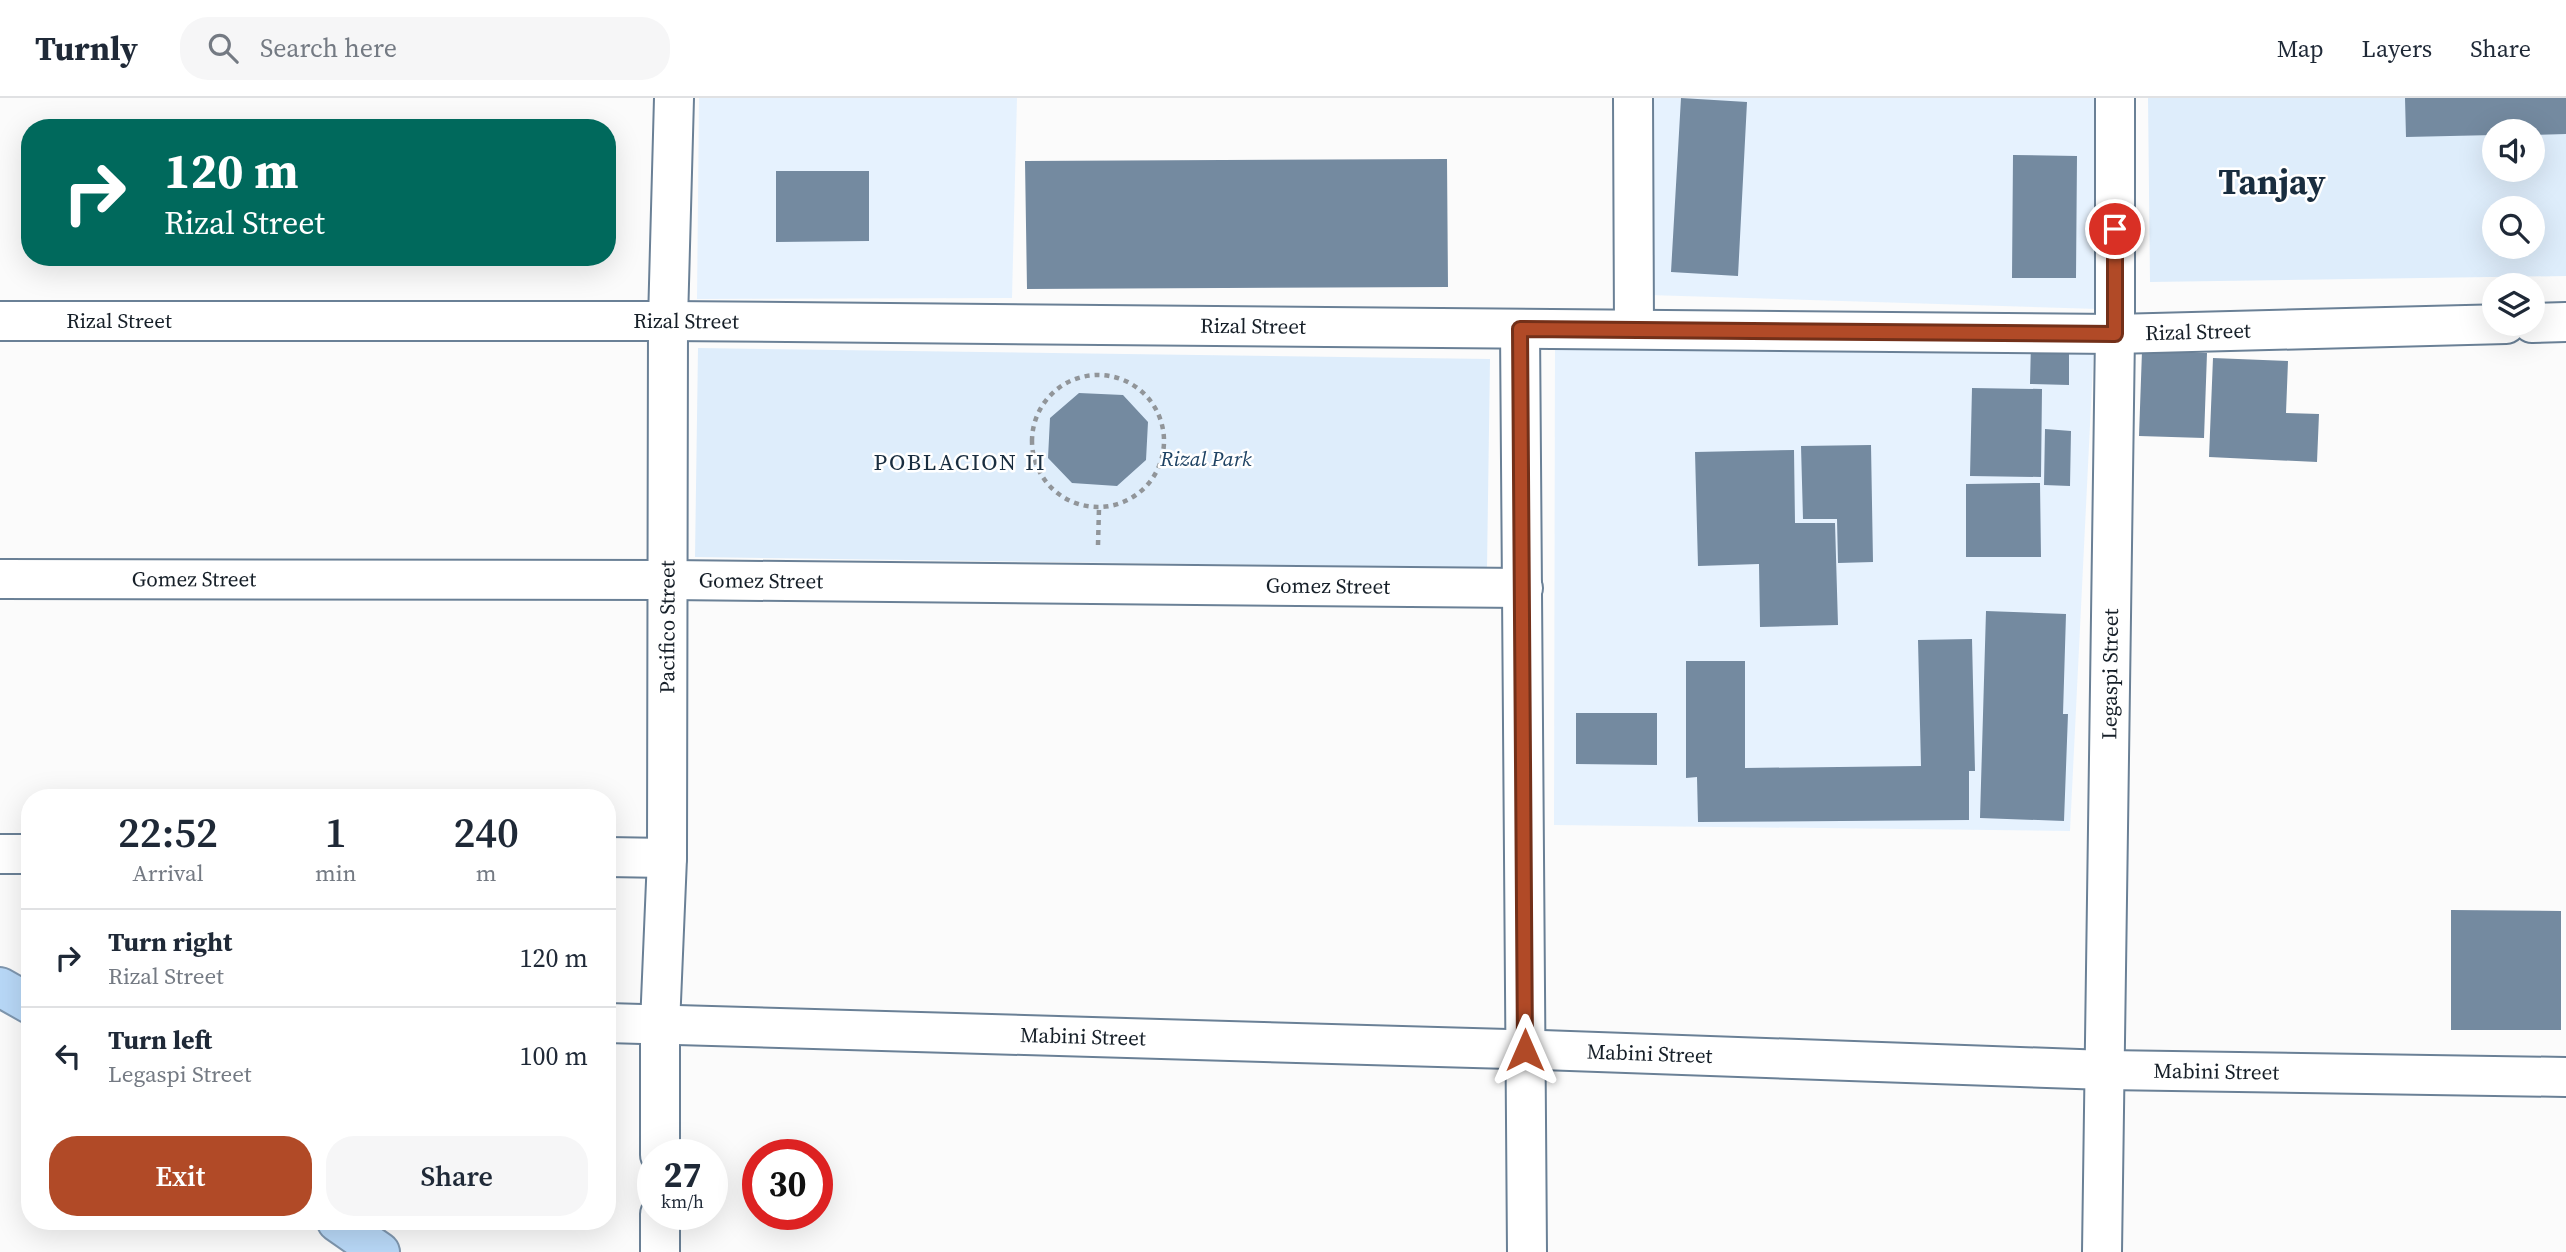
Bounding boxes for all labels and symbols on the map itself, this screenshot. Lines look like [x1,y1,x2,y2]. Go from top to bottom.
district label: Tanjay [2218,158,2326,206]
pin [2085,199,2145,259]
street label: Rizal Street [66,306,172,335]
street label: Rizal Street [633,306,739,336]
street label: Rizal Street [1200,311,1306,341]
street label: Rizal Street [2145,316,2251,347]
park label: Rizal Park [1159,444,1252,473]
district label: POBLACION II [874,446,1046,478]
street label: Pacifico Street [652,560,682,694]
street label: Gomez Street [132,564,256,593]
street label: Gomez Street [699,565,823,595]
street label: Gomez Street [1266,571,1390,601]
street label: Legaspi Street [2094,608,2125,740]
position arrow [1488,1013,1562,1087]
street label: Mabini Street [1019,1020,1146,1053]
street label: Mabini Street [1586,1037,1713,1070]
street label: Mabini Street [2153,1056,2280,1087]
speed limit sign: 30 [742,1139,833,1230]

